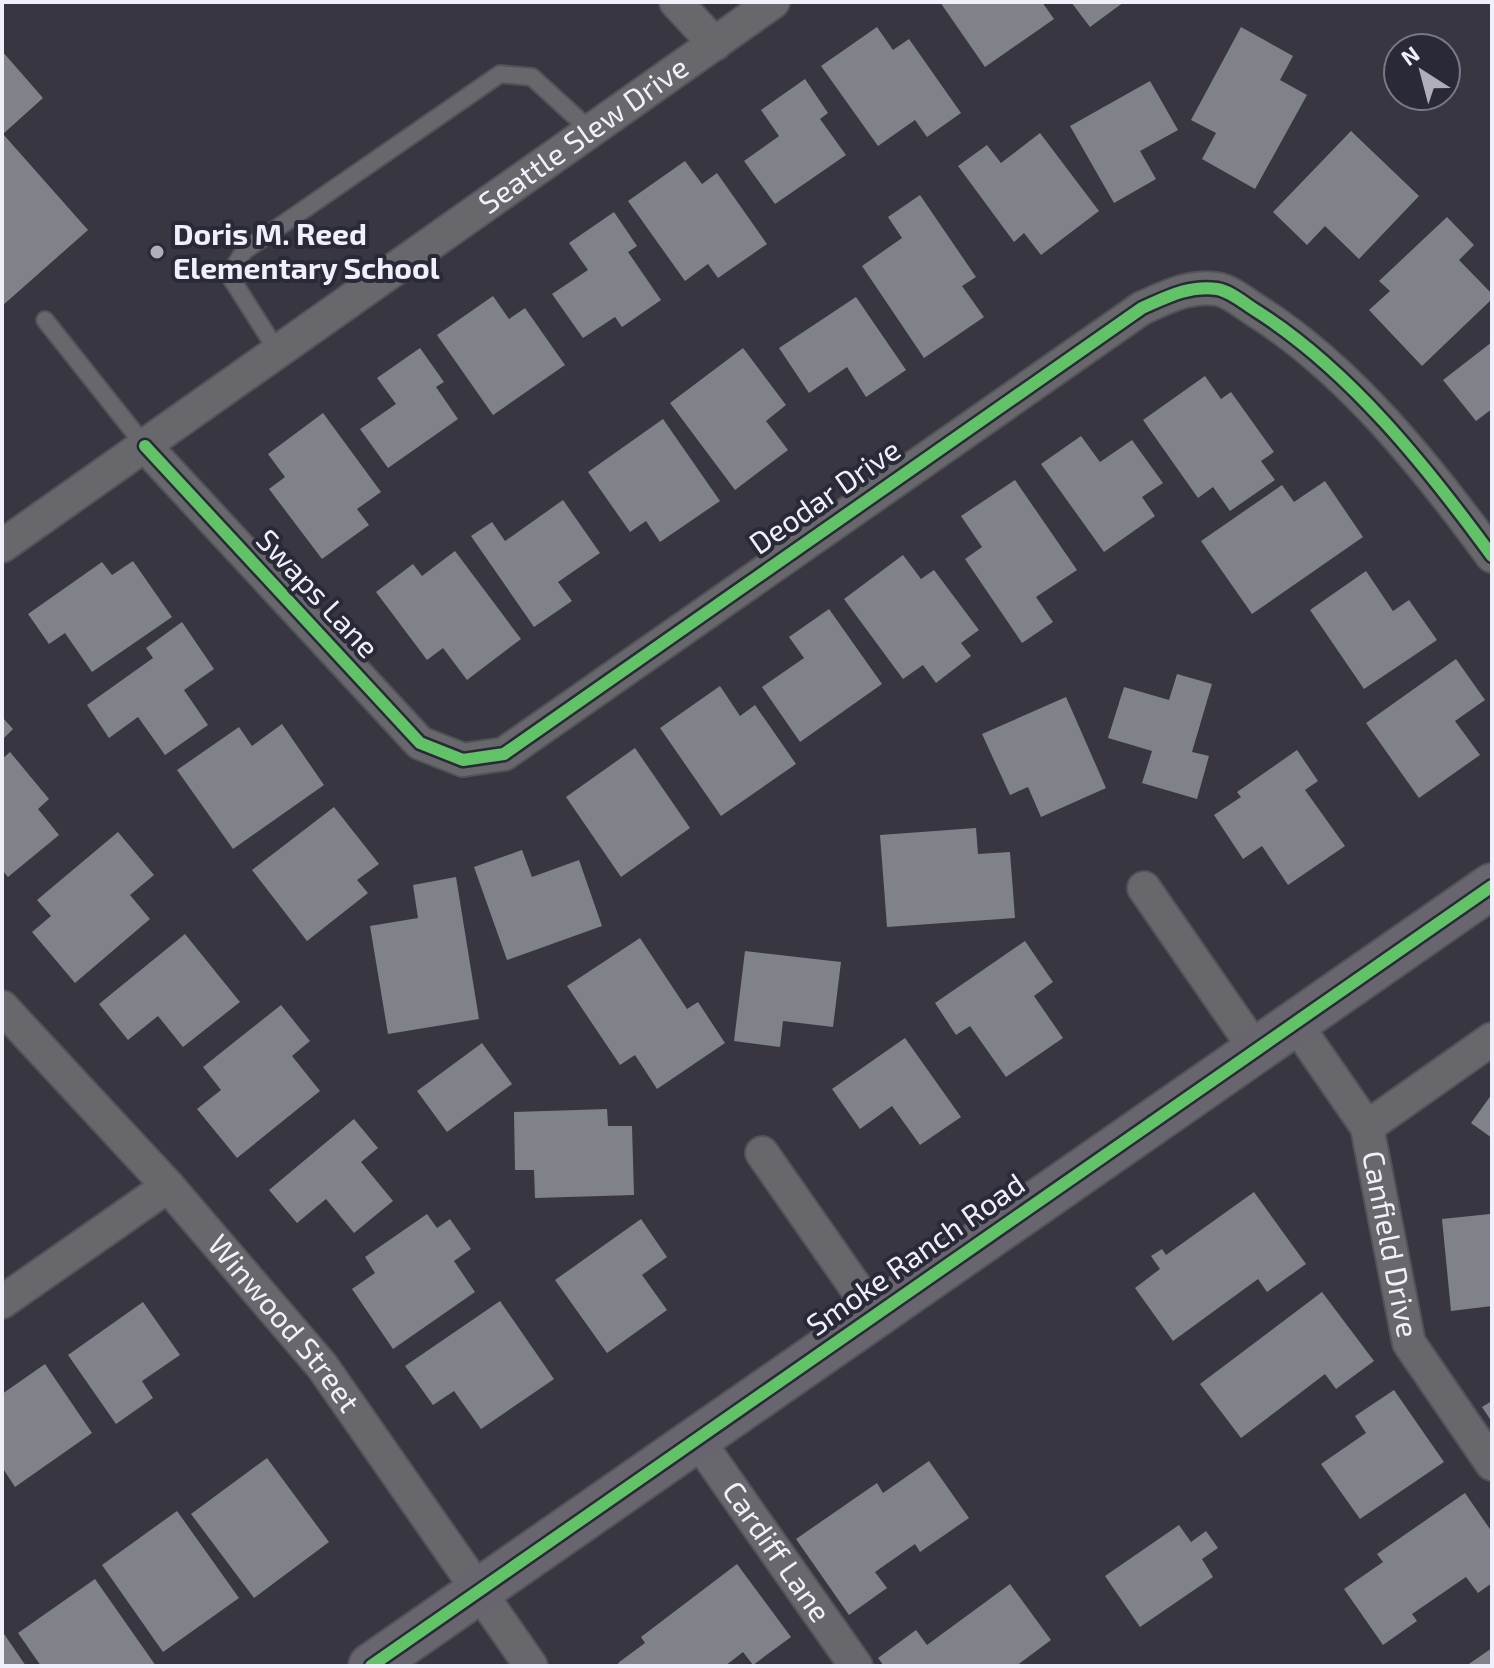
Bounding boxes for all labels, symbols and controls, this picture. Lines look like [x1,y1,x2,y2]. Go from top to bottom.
north arrow [1382,32,1462,112]
text: N [1396,40,1424,70]
street label: Seattle Slew Drive [471,48,694,220]
place label: Doris M. Reed Elementary School [173,215,440,286]
marker: Doris M. Reed Elementary School [148,243,166,261]
street label: Deodar Drive [741,430,906,561]
street label: Swaps Lane [250,521,387,664]
street label: Canfield Drive [1356,1148,1428,1340]
street label: Smoke Ranch Road [799,1165,1031,1342]
street label: Winwood Street [201,1226,369,1418]
street label: Cardiff Lane [716,1474,839,1628]

